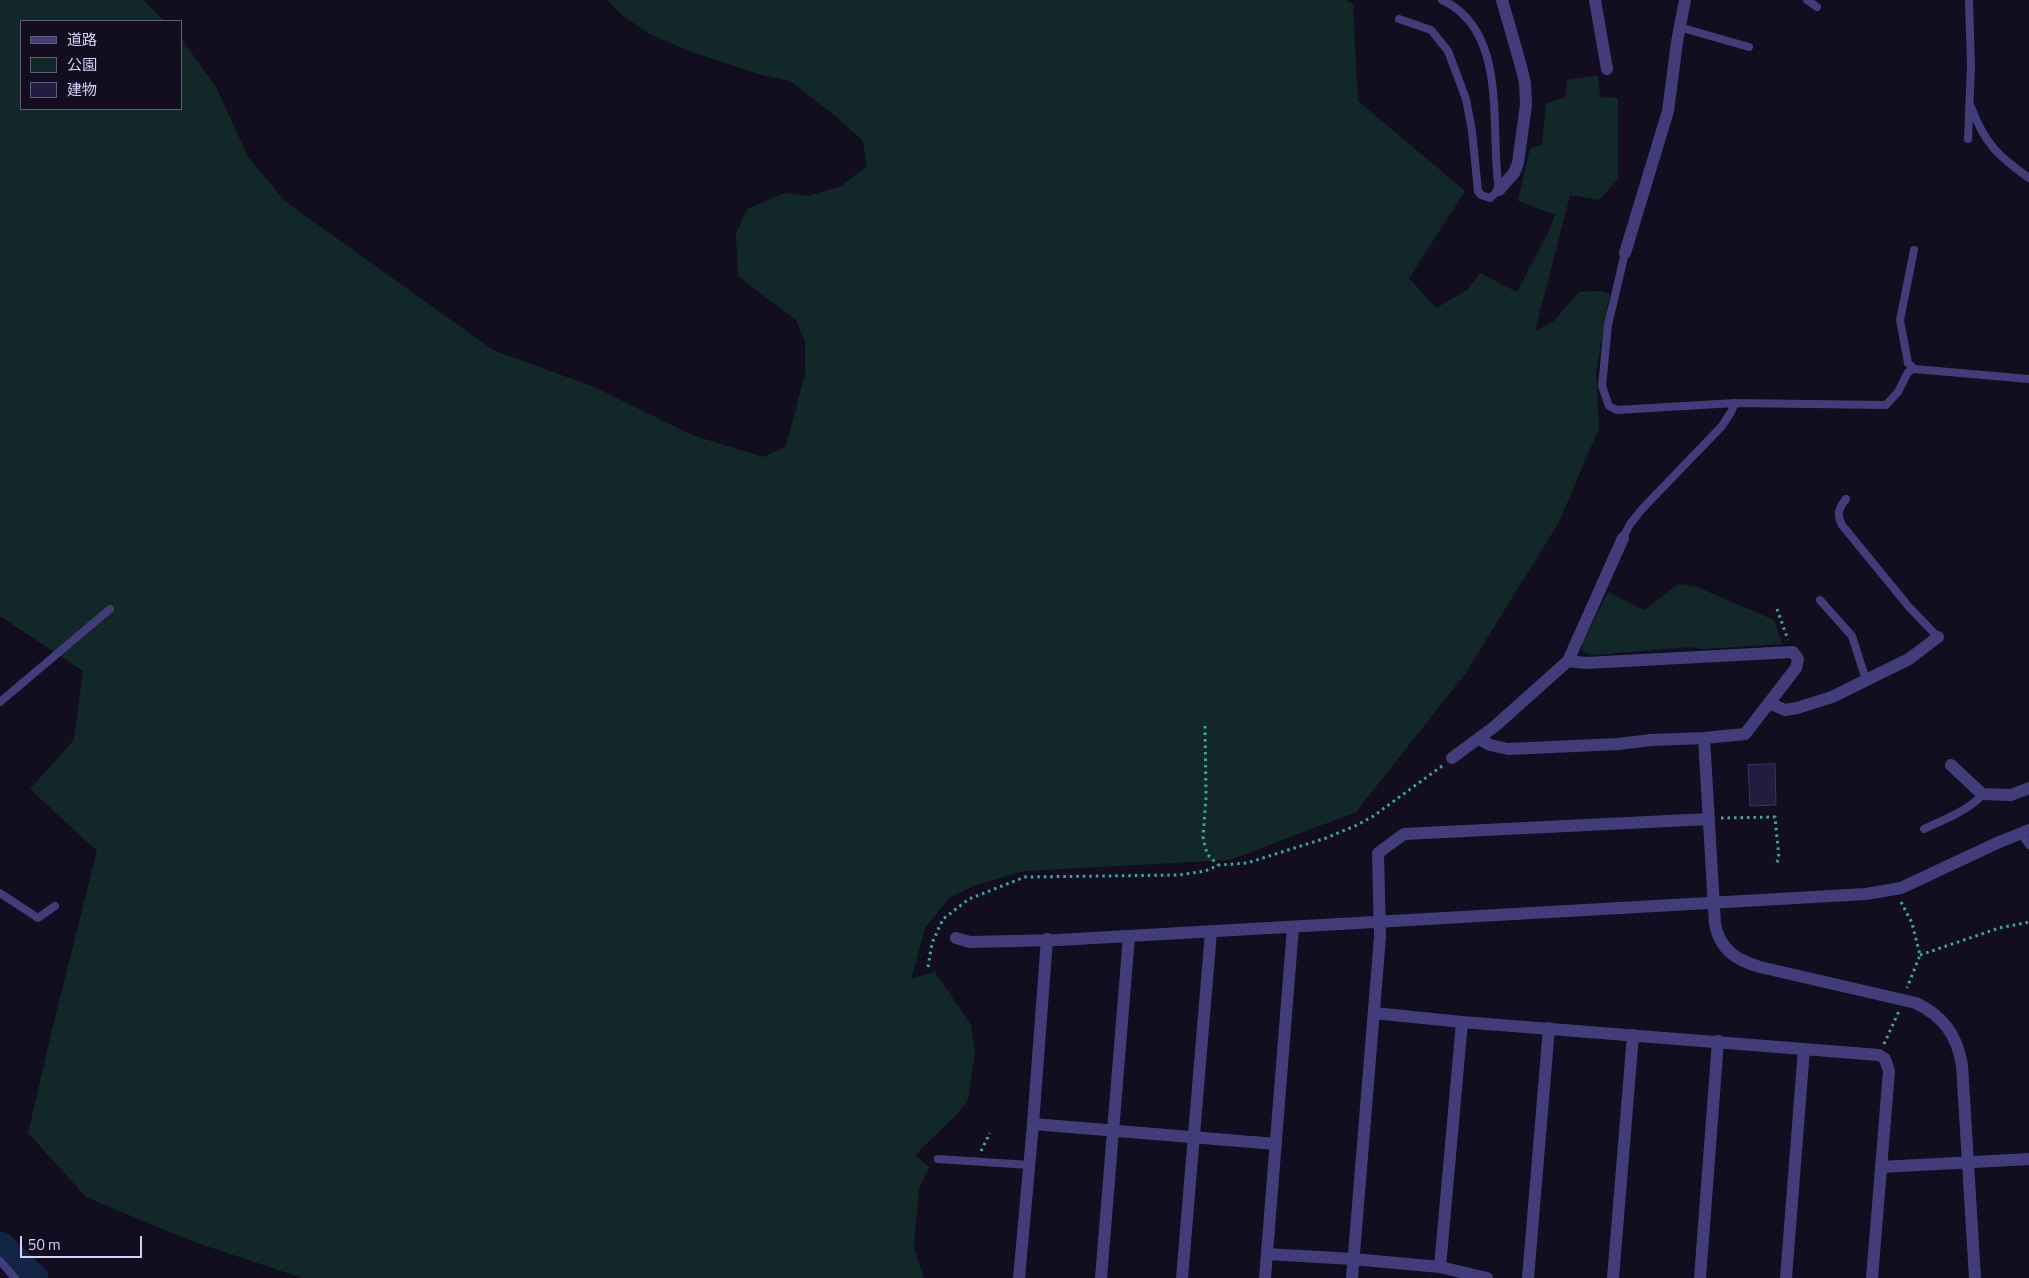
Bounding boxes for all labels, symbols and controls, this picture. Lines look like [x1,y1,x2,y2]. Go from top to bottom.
legend [20,20,182,110]
text: 道路 [67,28,97,51]
text: 公園 [67,53,97,76]
text: 建物 [67,78,97,101]
scale bar [22,1226,145,1258]
text: 50 m [28,1233,61,1256]

